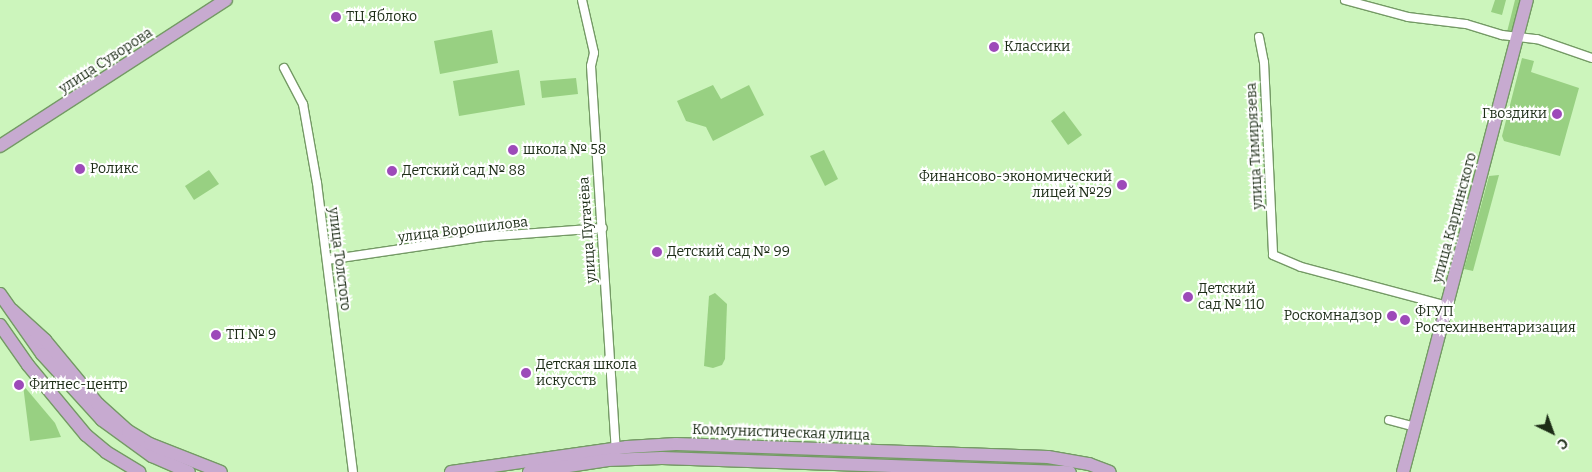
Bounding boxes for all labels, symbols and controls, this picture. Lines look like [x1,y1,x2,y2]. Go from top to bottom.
place label: ТЦ Яблоко [346,9,417,25]
marker: ТЦ Яблоко [330,11,342,23]
street label: улица Суворова [56,25,156,97]
place label: Классики [1004,39,1070,55]
marker: Классики [988,41,1000,53]
street label: улица Тимирязева [1243,82,1267,210]
place label: Гвоздики [1482,106,1547,122]
marker: Гвоздики [1551,108,1563,120]
place label: школа № 58 [523,142,606,158]
marker: школа № 58 [507,144,519,156]
street label: улица Карпинского [1430,151,1480,285]
place label: Роликс [90,161,138,177]
marker: Роликс [74,163,86,175]
place label: Детский сад № 88 [402,163,525,179]
marker: Детский сад № 88 [386,165,398,177]
place label: Финансово-экономический лицей №29 [919,169,1112,202]
street label: улица Пугачёва [576,176,600,284]
marker: Финансово-экономический лицей №29 [1116,179,1128,191]
street label: улица Толстого [324,206,354,312]
street label: улица Ворошилова [397,214,529,246]
place label: Детский сад № 99 [667,244,790,260]
marker: Детский сад № 99 [651,246,663,258]
place label: Детский сад № 110 [1198,281,1265,314]
marker: Детский сад № 110 [1182,291,1194,303]
place label: ФГУП Ростехинвентаризация [1415,304,1576,336]
place label: Роскомнадзор [1284,308,1382,324]
marker: Роскомнадзор [1386,310,1398,322]
marker: ФГУП Ростехинвентаризация [1399,314,1411,326]
place label: ТП № 9 [226,327,276,343]
marker: ТП № 9 [210,329,222,341]
place label: Детская школа искусств [536,357,637,390]
marker: Детская школа искусств [520,367,532,379]
place label: Фитнес-центр [29,377,128,393]
marker: Фитнес-центр [13,379,25,391]
north arrow [1527,407,1577,457]
street label: Коммунистическая улица [692,422,870,444]
text: С [1553,434,1571,453]

